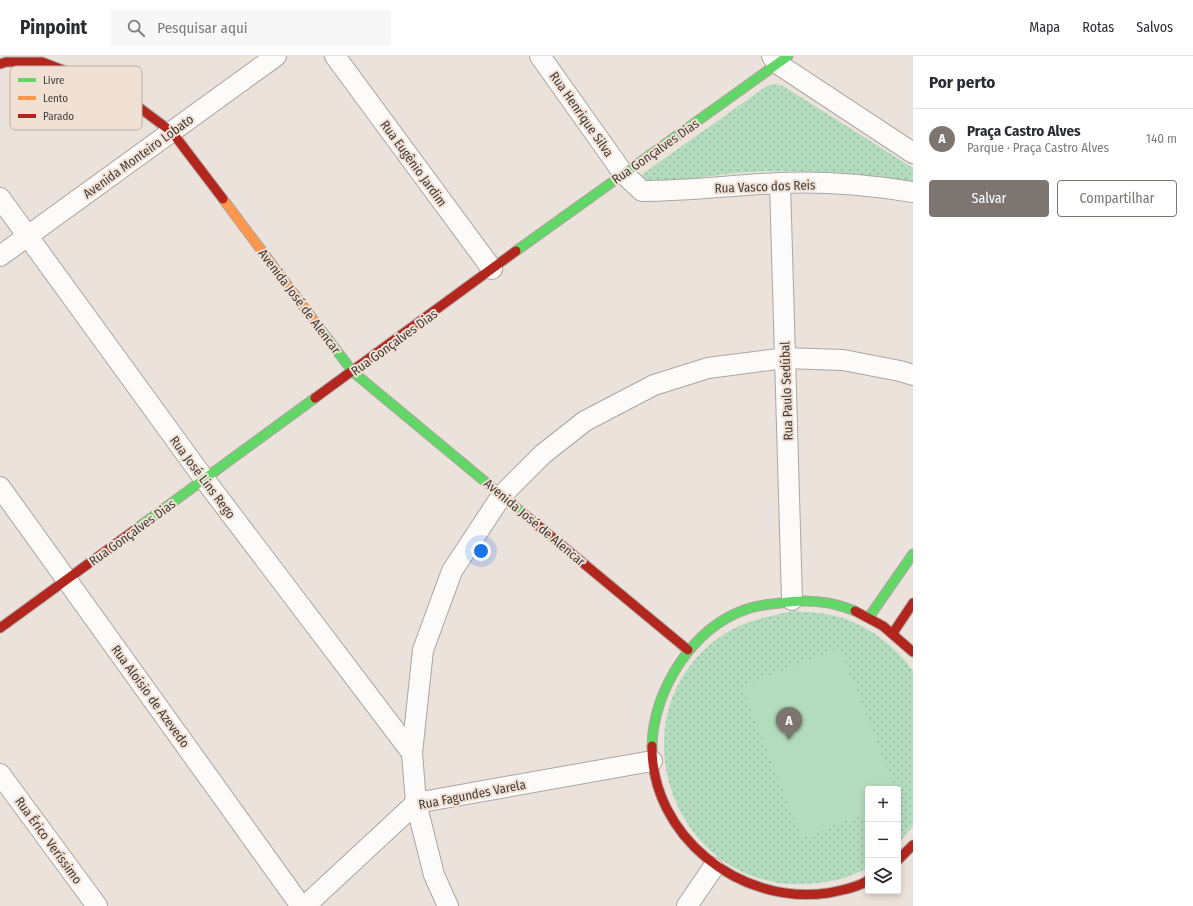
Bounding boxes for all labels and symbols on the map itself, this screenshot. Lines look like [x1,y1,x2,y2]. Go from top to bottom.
legend [10,66,142,130]
street label: Rua Henrique Silva [547,69,617,160]
text: Livre [43,74,65,87]
text: Lento [43,92,68,105]
text: Parado [43,110,74,123]
street label: Avenida Monteiro Lobato [80,111,196,201]
street label: Rua Gonçalves Dias [609,116,702,187]
street label: Rua Eugênio Jardim [377,117,450,209]
street label: Rua Vasco dos Reis [714,177,816,196]
street label: Avenida José de Alencar [255,246,344,357]
street label: Rua Gonçalves Dias [348,306,441,379]
street label: Rua Paulo Sedúbal [777,341,796,441]
street label: Rua José Lins Rego [167,433,239,522]
street label: Avenida José de Alencar [481,476,589,569]
street label: Rua Gonçalves Dias [86,496,179,569]
your location [471,541,491,561]
street label: Rua Aloísio de Azevedo [108,642,193,751]
pin: A [776,707,802,740]
street label: Rua Fagundes Varela [417,777,527,812]
street label: Rua Érico Veríssimo [12,794,85,887]

